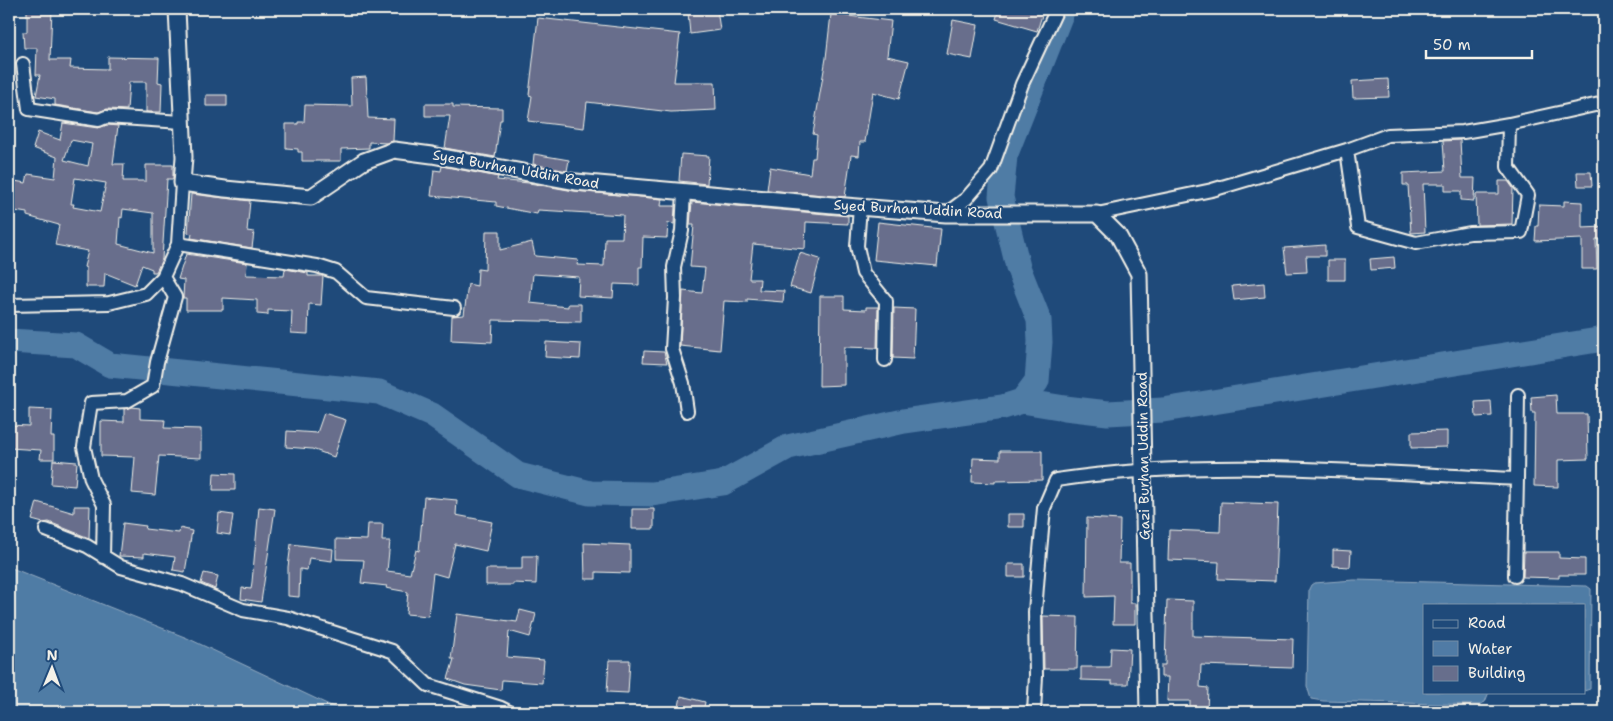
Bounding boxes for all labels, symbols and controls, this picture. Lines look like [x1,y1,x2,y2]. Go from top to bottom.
scale bar [1426,28,1532,60]
text: 50 m [1433,35,1471,55]
street label: Syed Burhan Uddin Road [431,145,601,193]
street label: Syed Burhan Uddin Road [833,196,1003,222]
street label: Gazi Burhan Uddin Road [1133,372,1153,540]
legend [1423,604,1586,694]
text: Road [1468,613,1506,633]
text: Water [1468,639,1512,659]
north arrow [28,644,78,694]
text: N [47,646,58,664]
text: Building [1468,663,1525,683]

